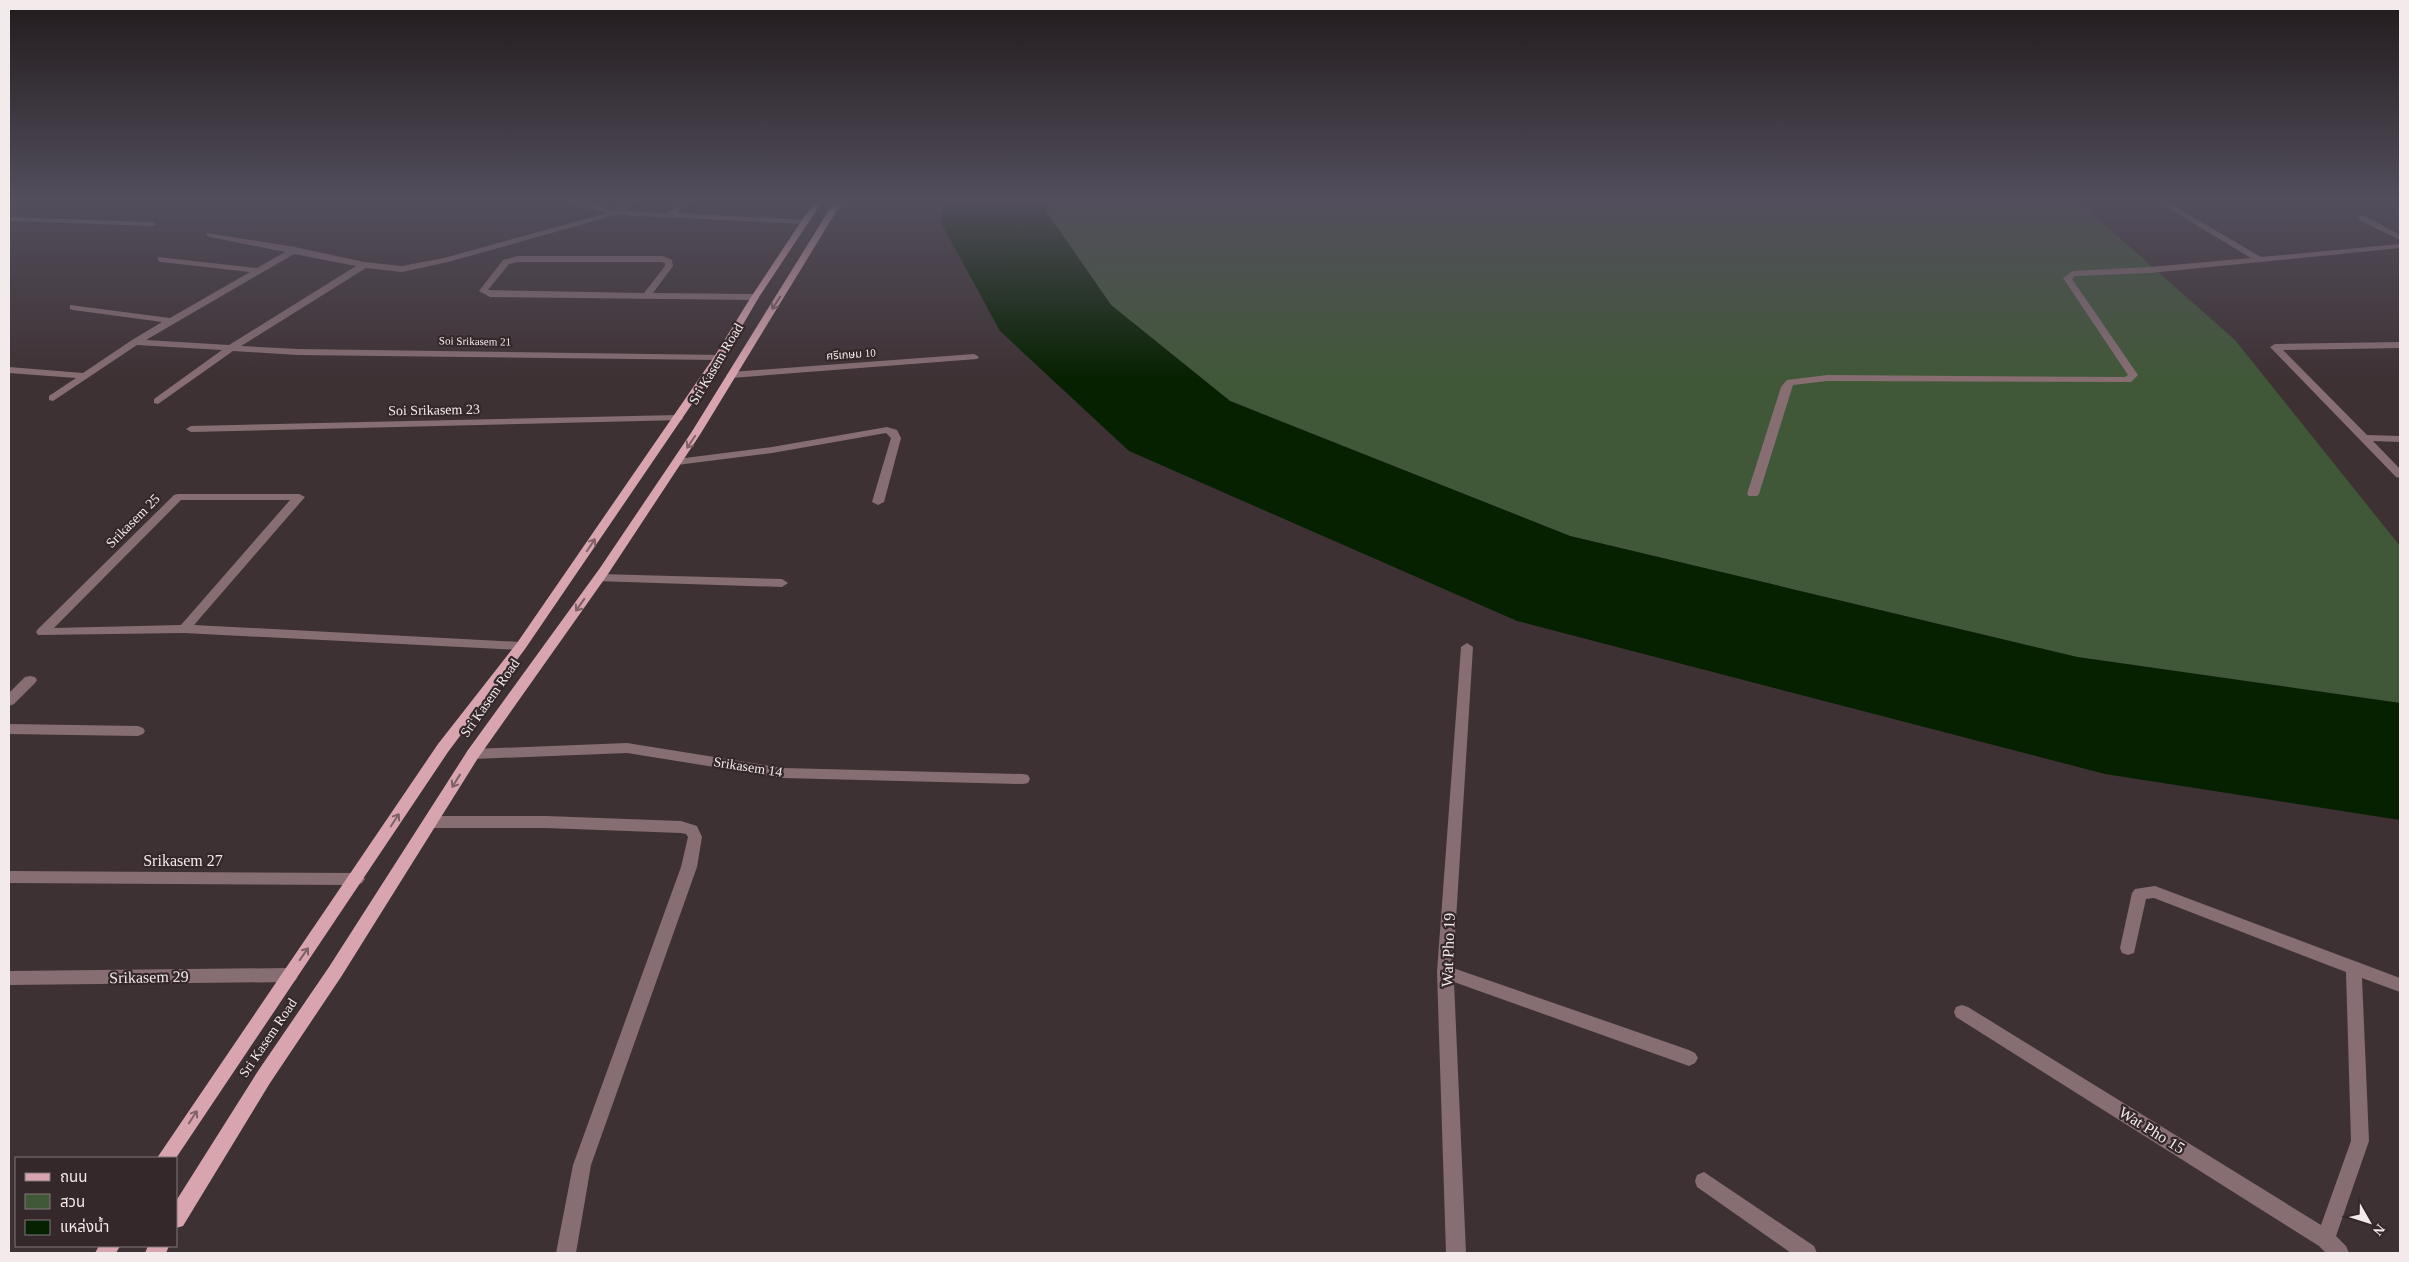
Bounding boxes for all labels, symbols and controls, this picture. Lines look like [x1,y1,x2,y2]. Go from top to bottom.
one-way arrow [770,296,781,310]
street label: Sri Kasem Road [686,321,746,407]
street label: Soi Srikasem 21 [439,334,511,348]
street label: ศรีเกษม 10 [826,346,877,362]
street label: Soi Srikasem 23 [388,402,480,418]
one-way arrow [686,434,696,448]
street label: Srikasem 25 [103,491,163,551]
one-way arrow [586,538,596,552]
one-way arrow [574,598,585,611]
street label: Sri Kasem Road [458,656,522,740]
street label: Srikasem 14 [712,754,784,780]
one-way arrow [451,774,461,788]
one-way arrow [391,813,401,827]
street label: Srikasem 27 [143,852,223,869]
street label: Wat Pho 19 [1438,913,1458,987]
one-way arrow [299,947,309,961]
street label: Srikasem 29 [109,968,189,986]
street label: Sri Kasem Road [236,996,300,1080]
street label: Wat Pho 15 [2116,1103,2188,1157]
one-way arrow [188,1111,198,1125]
legend [15,1157,178,1247]
text: ถนน [60,1169,87,1185]
text: สวน [60,1194,85,1210]
north arrow [2344,1197,2394,1247]
text: แหล่งน้ำ [60,1216,109,1235]
text: N [2370,1221,2388,1239]

